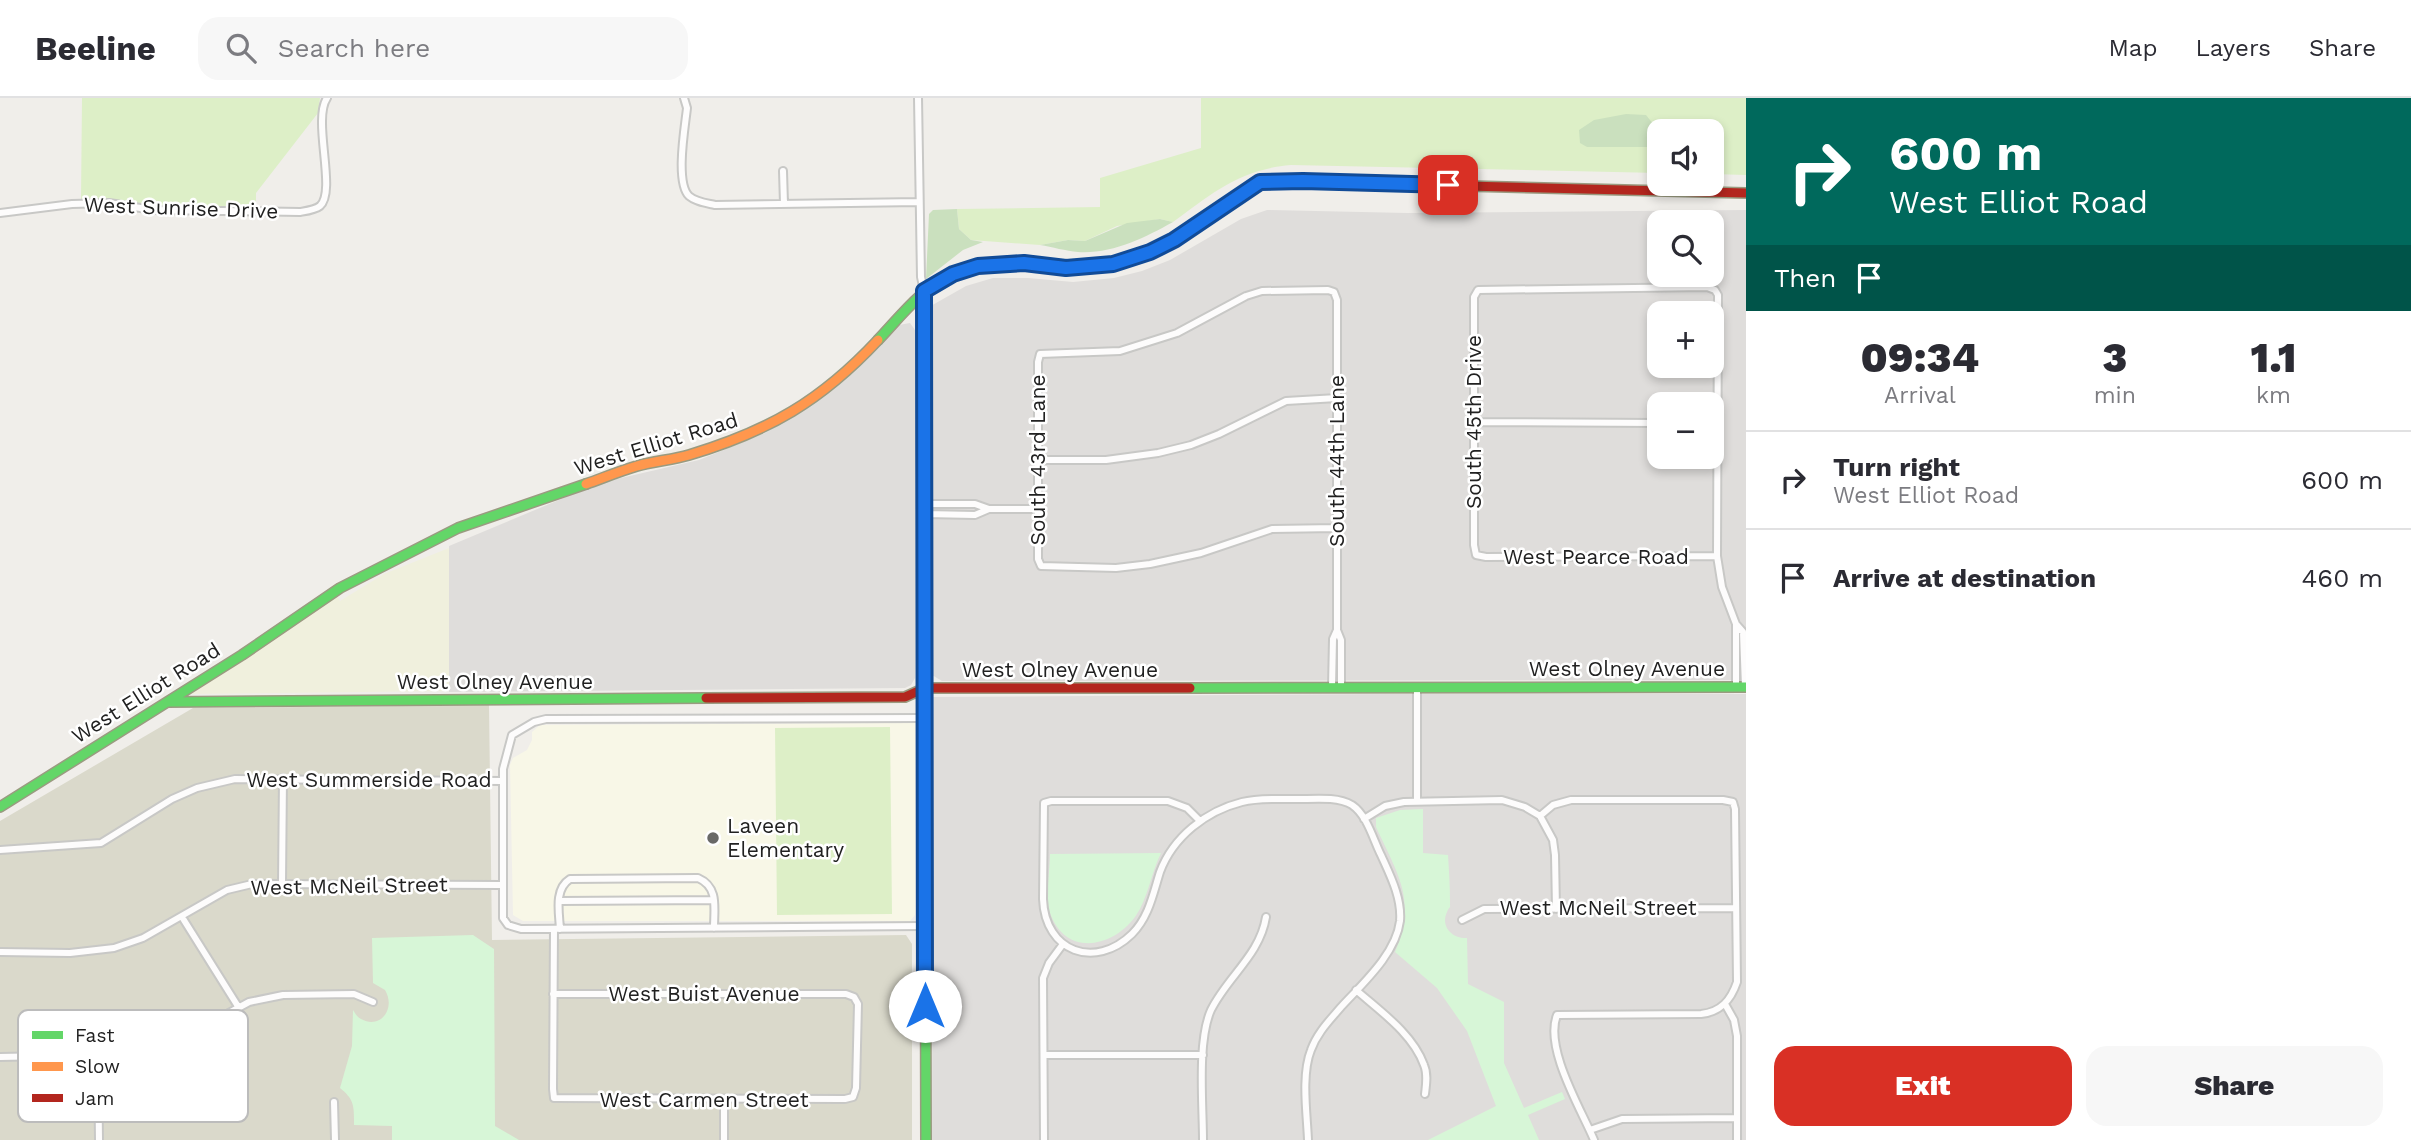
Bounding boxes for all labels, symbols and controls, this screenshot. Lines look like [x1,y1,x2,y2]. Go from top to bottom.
search box [198,17,688,80]
text: Beeline [35,29,156,68]
icon: search [222,29,260,67]
text: Search here [278,33,430,63]
text: Map [2109,34,2157,62]
text: Layers [2195,34,2271,62]
text: Share [2309,34,2376,62]
map controls [1647,119,1724,469]
button: sound [1647,119,1724,196]
text: 600 m [1889,124,2042,182]
icon: right [1774,126,1865,217]
pin [1418,155,1478,215]
icon: arrive [1429,166,1467,204]
text: West Elliot Road [1889,183,2148,221]
street label: West Sunrise Drive [83,192,279,223]
button: search [1647,210,1724,287]
icon: arrive [1850,259,1888,297]
text: Then [1774,263,1836,293]
button: + [1647,301,1724,378]
text: 09:34 [1860,333,1979,382]
text: 3 [2102,333,2127,382]
text: 1.1 [2250,333,2297,382]
street label: South 45th Drive [1461,335,1486,509]
street label: South 43rd Lane [1025,374,1050,546]
street label: South 44th Lane [1324,375,1349,547]
text: Arrival [1884,382,1956,409]
text: min [2094,382,2136,409]
text: km [2256,382,2291,409]
button: − [1647,392,1724,469]
street label: West Elliot Road [571,407,741,480]
text: Turn right [1833,452,1960,482]
icon: right [1774,461,1812,499]
text: 600 m [2301,465,2383,495]
text: West Elliot Road [1833,482,2019,509]
street label: West Pearce Road [1503,544,1689,569]
icon: arrive [1774,559,1812,597]
text: Arrive at destination [1833,563,2096,593]
text: 460 m [2301,563,2383,593]
street label: West Elliot Road [67,637,224,748]
street label: West Olney Avenue [1529,656,1725,681]
street label: West Olney Avenue [962,657,1158,682]
street label: West Olney Avenue [397,669,593,694]
street label: West Summerside Road [246,767,492,792]
place label: Laveen Elementary [727,813,844,862]
marker: Laveen Elementary [705,830,721,846]
street label: West McNeil Street [250,871,448,900]
street label: West McNeil Street [1499,895,1697,920]
position arrow [888,969,962,1043]
street label: West Buist Avenue [608,981,800,1006]
legend [18,1010,248,1122]
text: Fast [75,1024,114,1047]
button: Exit [1774,1046,2072,1126]
button: Share [2086,1046,2383,1126]
text: Slow [75,1055,120,1078]
text: Jam [75,1087,114,1110]
street label: West Carmen Street [600,1087,809,1112]

